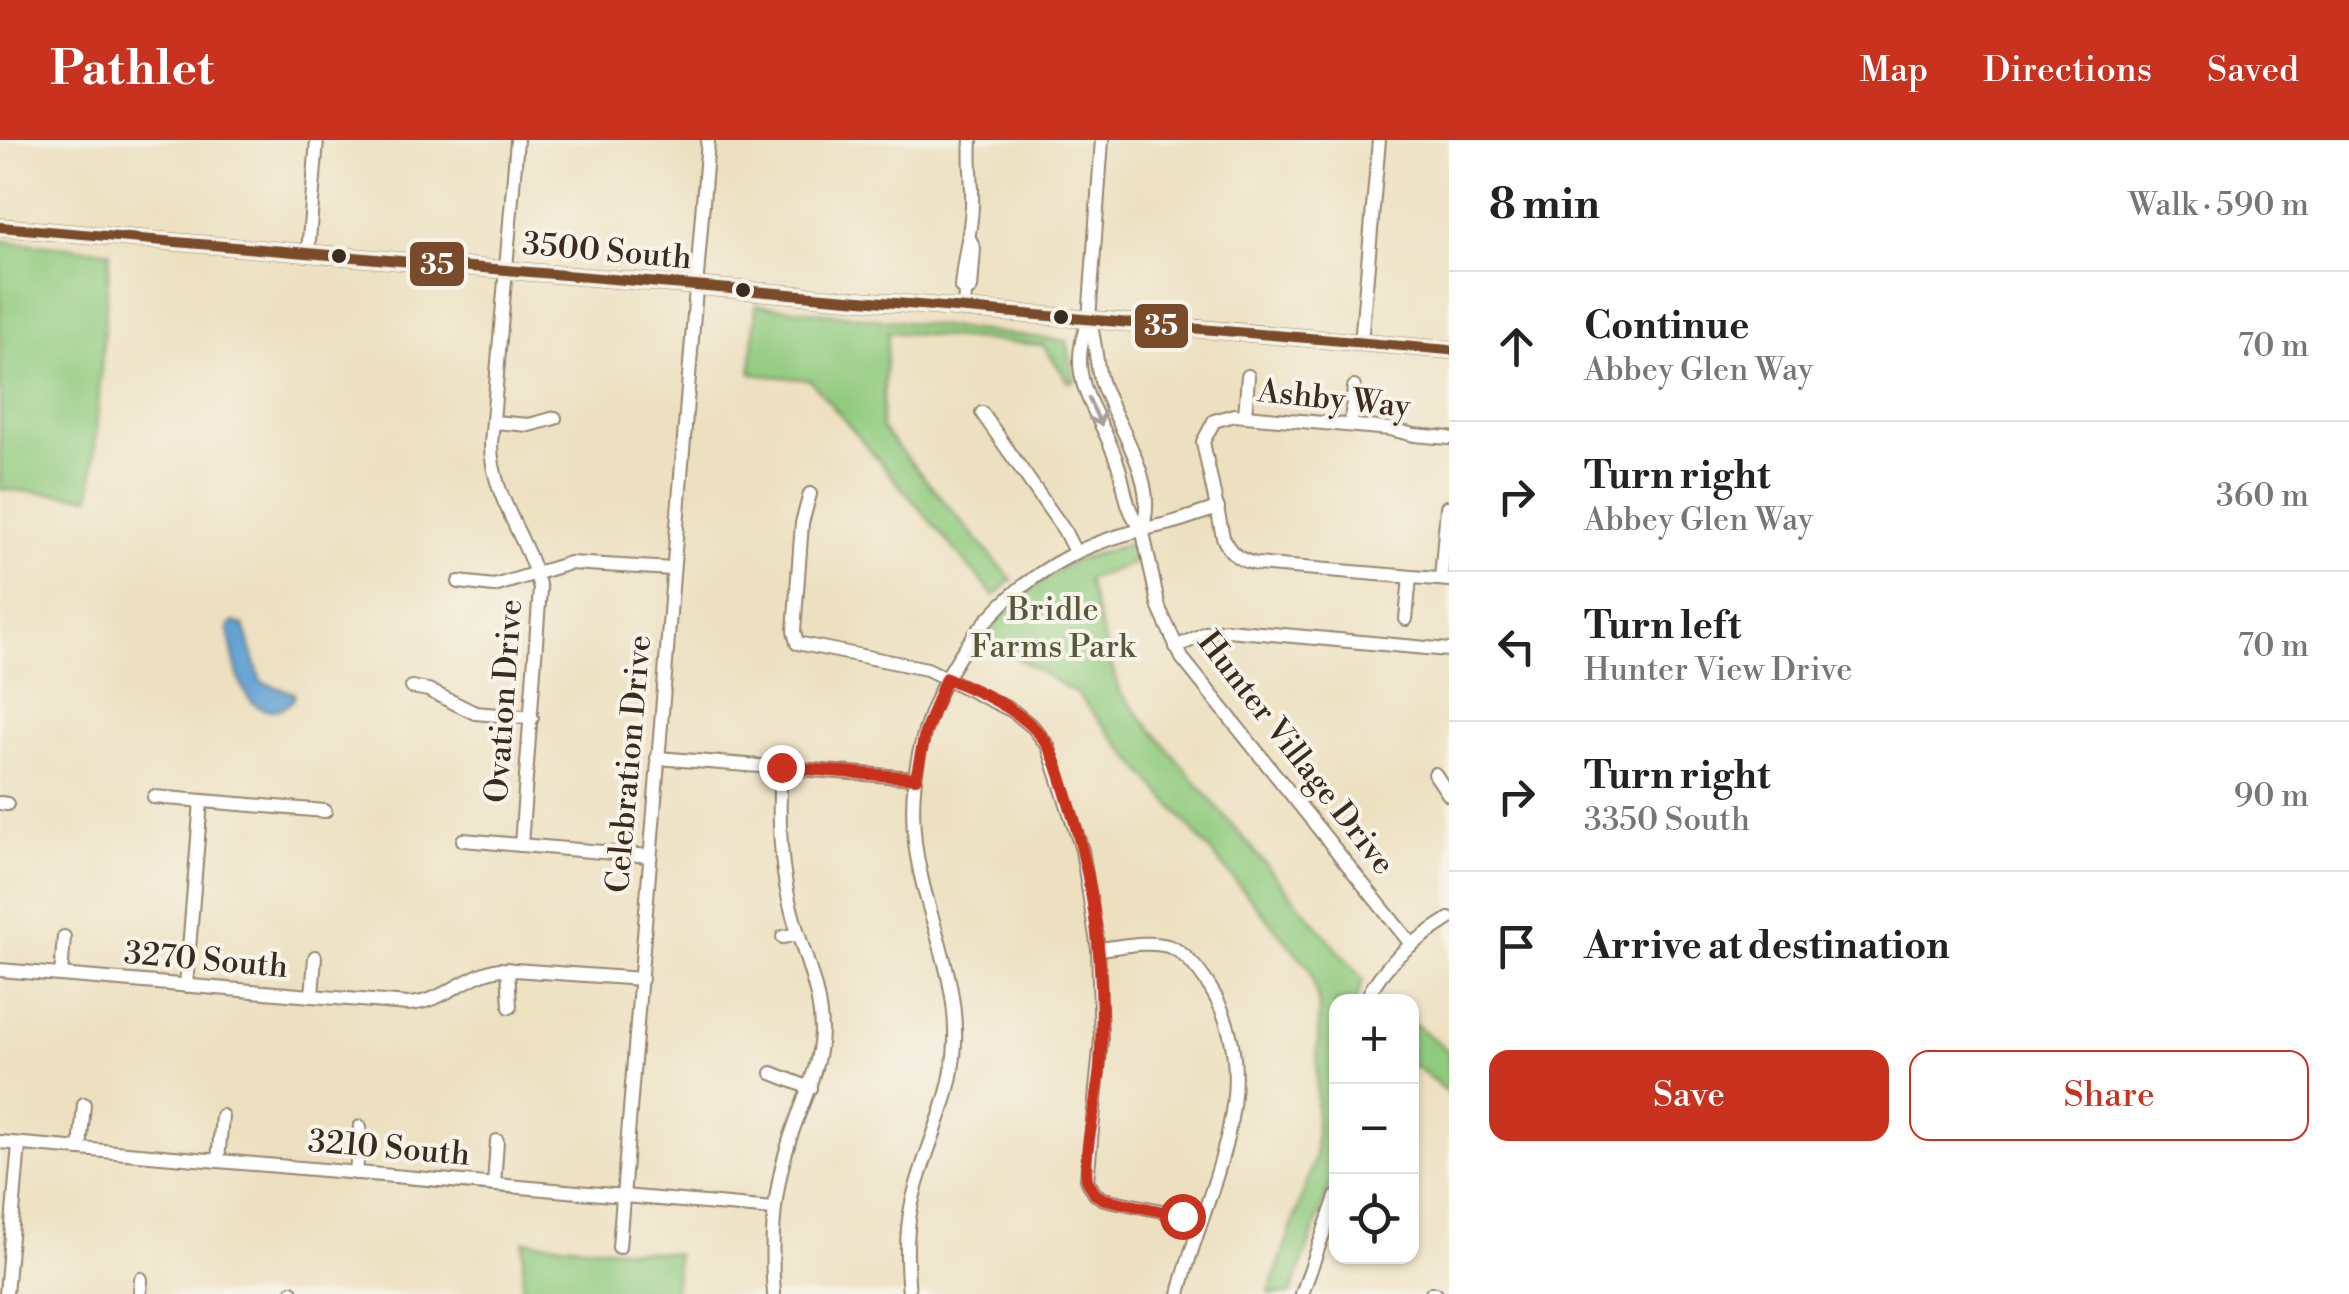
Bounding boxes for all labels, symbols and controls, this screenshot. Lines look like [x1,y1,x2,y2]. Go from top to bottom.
text: Pathlet [50,40,214,100]
text: Map [1859,49,1928,92]
text: Directions [1983,49,2152,92]
text: Saved [2207,49,2299,92]
text: 8 min [1489,179,1600,232]
text: Walk · 590 m [2128,185,2309,225]
street label: 3500 South [521,224,693,278]
line badge: 35 [408,240,466,288]
unlabelled marker [329,246,349,266]
text: 35 [420,248,454,283]
unlabelled marker [733,280,753,300]
line badge: 35 [1133,302,1190,350]
text: Continue [1584,303,1749,350]
unlabelled marker [1051,307,1071,327]
text: 35 [1144,309,1178,344]
icon: ahead [1489,319,1544,374]
text: 70 m [2238,326,2309,366]
text: Abbey Glen Way [1584,350,1813,390]
street label: Ashby Way [1255,371,1413,427]
one-way arrow [1086,397,1105,427]
text: Turn right [1584,453,1770,500]
icon: right [1489,469,1544,524]
text: 360 m [2216,476,2309,516]
text: Abbey Glen Way [1584,500,1813,540]
park label: Bridle Farms Park [971,590,1138,667]
street label: Ovation Drive [477,598,531,804]
text: Turn left [1584,603,1741,650]
icon: left [1489,619,1544,674]
street label: Hunter Village Drive [1189,623,1403,883]
text: 70 m [2238,626,2309,666]
street label: Celebration Drive [598,633,660,895]
text: Hunter View Drive [1584,650,1852,690]
route end [759,745,805,791]
text: Turn right [1584,753,1770,800]
icon: right [1489,769,1544,824]
text: 90 m [2234,776,2309,816]
text: 3350 South [1584,800,1750,840]
icon: arrive [1489,919,1544,974]
text: Arrive at destination [1584,923,1950,970]
street label: 3270 South [122,933,290,987]
map controls [1329,994,1419,1264]
button: + [1329,994,1419,1084]
button: Save [1489,1050,1889,1141]
button: Share [1909,1050,2309,1141]
button: − [1329,1084,1419,1174]
street label: 3210 South [306,1121,472,1175]
button: locate [1329,1174,1419,1264]
route start [1160,1194,1206,1240]

